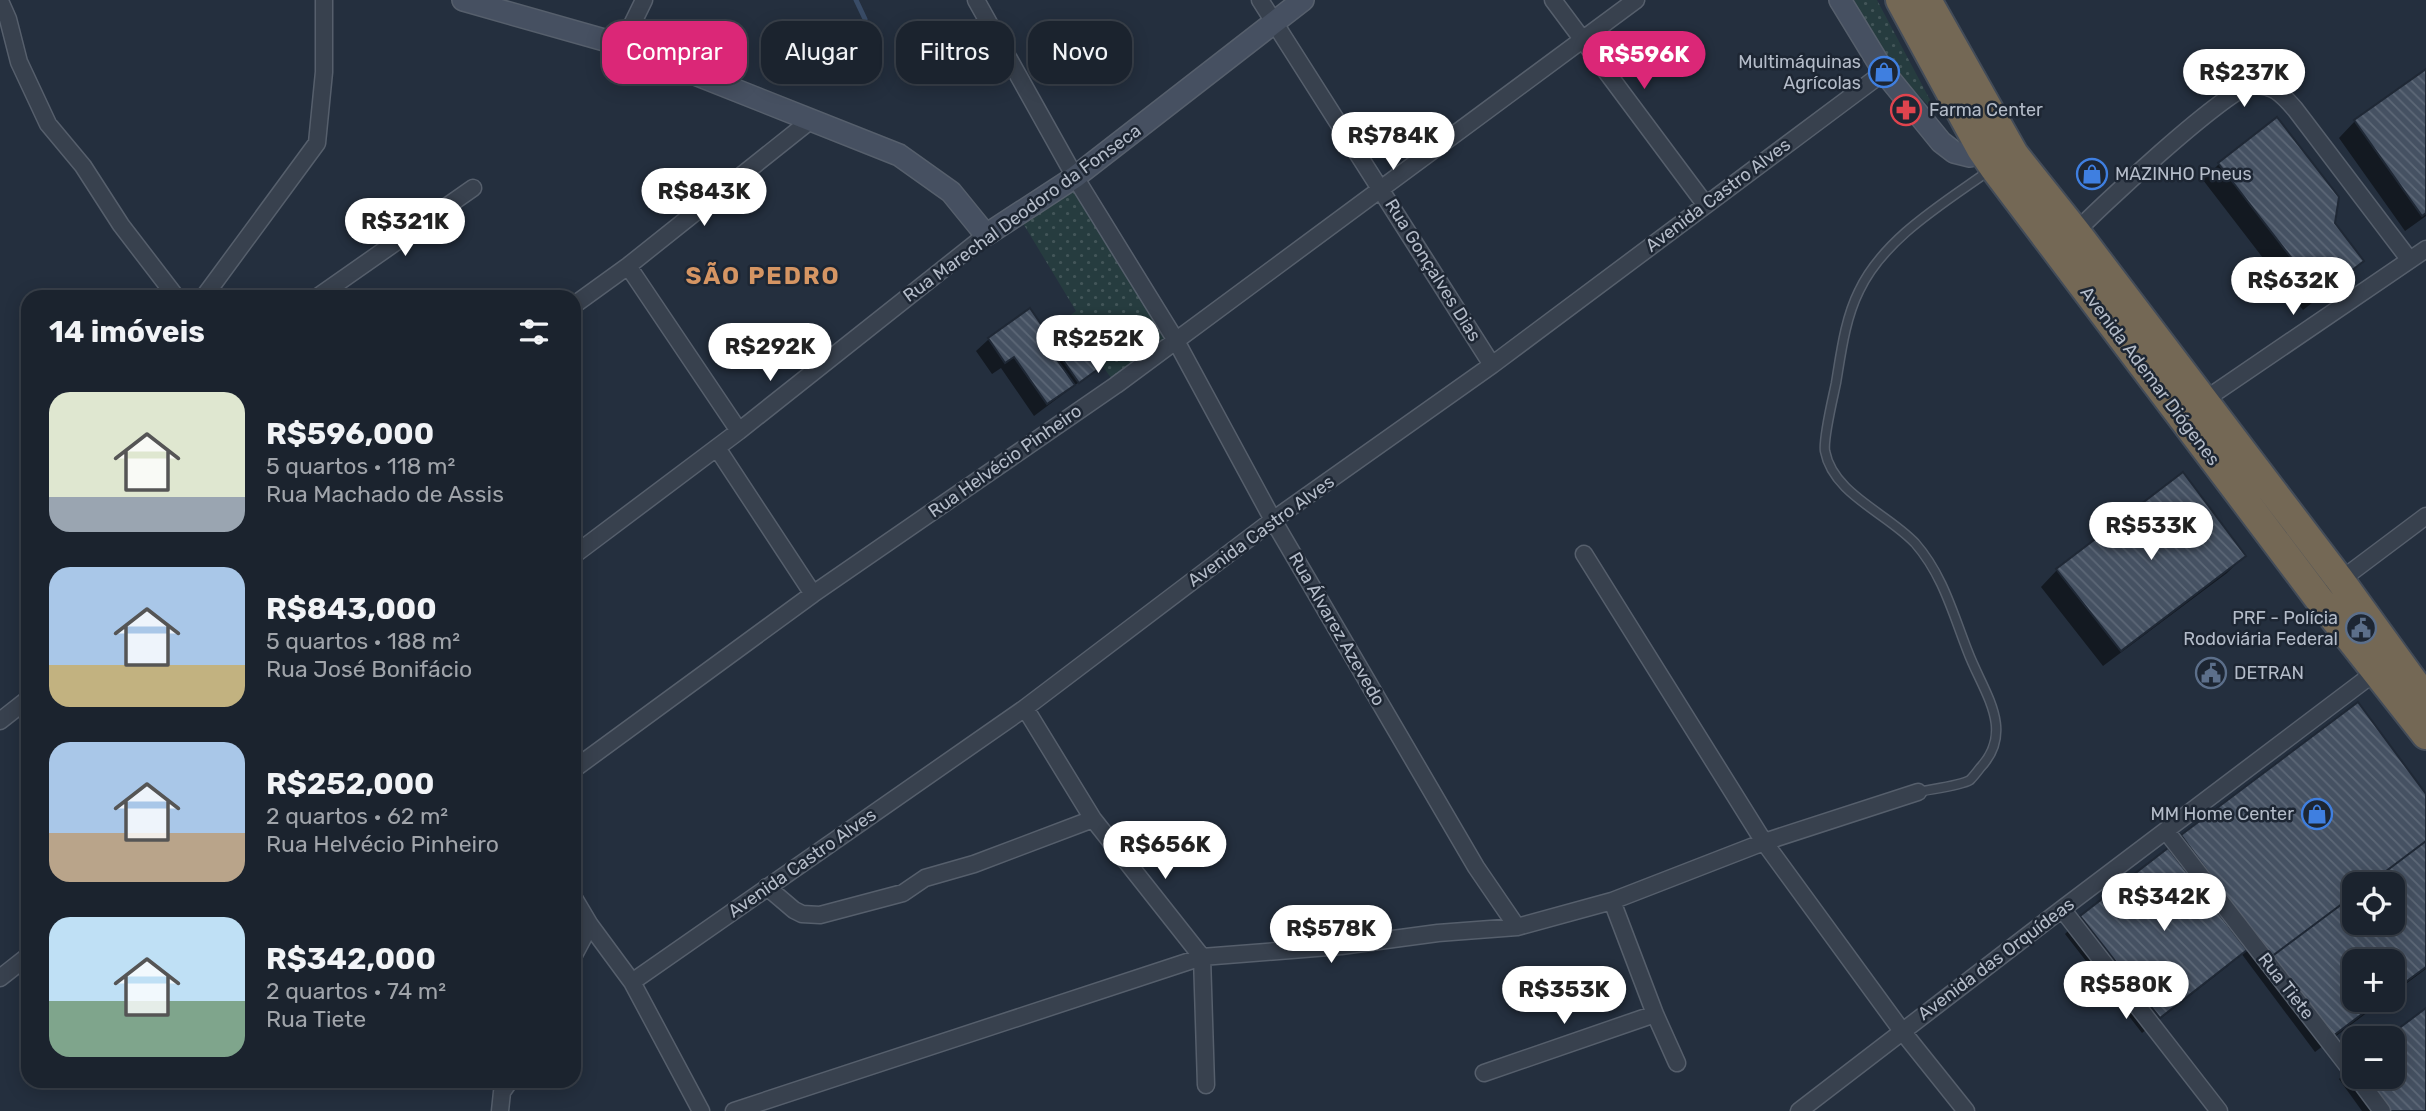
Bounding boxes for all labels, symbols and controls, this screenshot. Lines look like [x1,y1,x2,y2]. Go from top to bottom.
chip: Comprar [602,21,747,84]
chip: Alugar [761,21,882,84]
chip: Filtros [896,21,1014,84]
chip: Novo [1028,21,1132,84]
pin: R$596K [1587,32,1701,91]
text: R$596K [1599,40,1689,68]
pin: R$237K [2187,50,2301,109]
place label: Multimáquinas Agrícolas [1738,51,1861,94]
shop icon: Multimáquinas Agrícolas [1867,55,1901,89]
text: R$237K [2199,58,2289,86]
pharmacy icon: Farma Center [1889,93,1923,127]
place label: Farma Center [1929,99,2043,121]
pin: R$784K [1336,113,1450,172]
street label: Rua Marechal Deodoro da Fonseca [899,119,1145,307]
text: R$784K [1348,121,1438,149]
street label: Avenida Castro Alves [1641,133,1795,257]
shop icon: MAZINHO Pneus [2075,157,2109,191]
place label: MAZINHO Pneus [2115,163,2252,185]
pin: R$843K [647,168,761,228]
text: R$843K [658,177,750,205]
street label: Rua Gonçalves Dias [1380,195,1486,345]
pin: R$321K [348,198,462,258]
text: R$321K [361,207,449,235]
pin: R$632K [2236,258,2350,317]
district label: SÃO PEDRO [685,262,841,290]
text: R$632K [2247,266,2339,294]
street label: Avenida Ademar Diógenes [2075,282,2225,470]
icon: filters [515,313,553,351]
text: 14 imóveis [49,314,205,350]
pin: R$252K [1041,316,1155,375]
pin: R$292K [713,324,827,383]
text: R$252K [1052,324,1144,352]
text: R$292K [724,332,816,360]
street label: Rua Helvécio Pinheiro [924,400,1086,522]
text: R$596,000 [266,416,434,452]
icon: home [105,420,189,504]
text: 5 quartos · 118 m² [266,452,455,480]
street label: Avenida Castro Alves [1183,470,1339,592]
text: Rua Machado de Assis [266,480,504,508]
pin: R$533K [2094,503,2208,562]
text: R$533K [2105,511,2197,539]
street label: Rua Álvarez Azevedo [1284,548,1390,710]
text: R$843,000 [266,591,437,627]
icon: home [105,595,189,679]
place label: PRF - Polícia Rodoviária Federal [2183,607,2338,650]
public building icon: PRF - Polícia Rodoviária Federal [2344,611,2378,645]
text: 5 quartos · 188 m² [266,627,460,655]
text: Rua José Bonifácio [266,655,472,683]
public building icon: DETRAN [2194,656,2228,690]
place label: DETRAN [2234,662,2304,684]
text: R$252,000 [266,766,434,802]
icon: home [105,770,189,854]
shop icon: MM Home Center [2300,797,2334,831]
text: 2 quartos · 62 m² [266,802,448,830]
place label: MM Home Center [2151,803,2294,825]
street label: Avenida Castro Alves [724,804,880,922]
pin: R$656K [1108,822,1222,881]
text: Rua Helvécio Pinheiro [266,830,499,858]
text: R$656K [1119,830,1211,858]
map controls [2342,872,2405,1089]
button: locate [2342,872,2405,935]
pin: R$342K [2107,874,2221,933]
text: R$342K [2118,882,2210,910]
street label: Avenida das Orquídeas [1913,893,2079,1025]
pin: R$578K [1274,906,1388,965]
text: R$578K [1286,914,1376,942]
text: R$342,000 [266,941,436,977]
icon: home [105,945,189,1029]
street label: Rua Tiete [2253,948,2319,1024]
button: + [2342,949,2405,1012]
pin: R$580K [2069,962,2183,1021]
pin: R$353K [1507,967,1621,1026]
text: R$580K [2080,970,2172,998]
text: R$353K [1518,975,1610,1003]
text: 2 quartos · 74 m² [266,977,446,1005]
text: Rua Tiete [266,1005,366,1033]
button: − [2342,1026,2405,1089]

